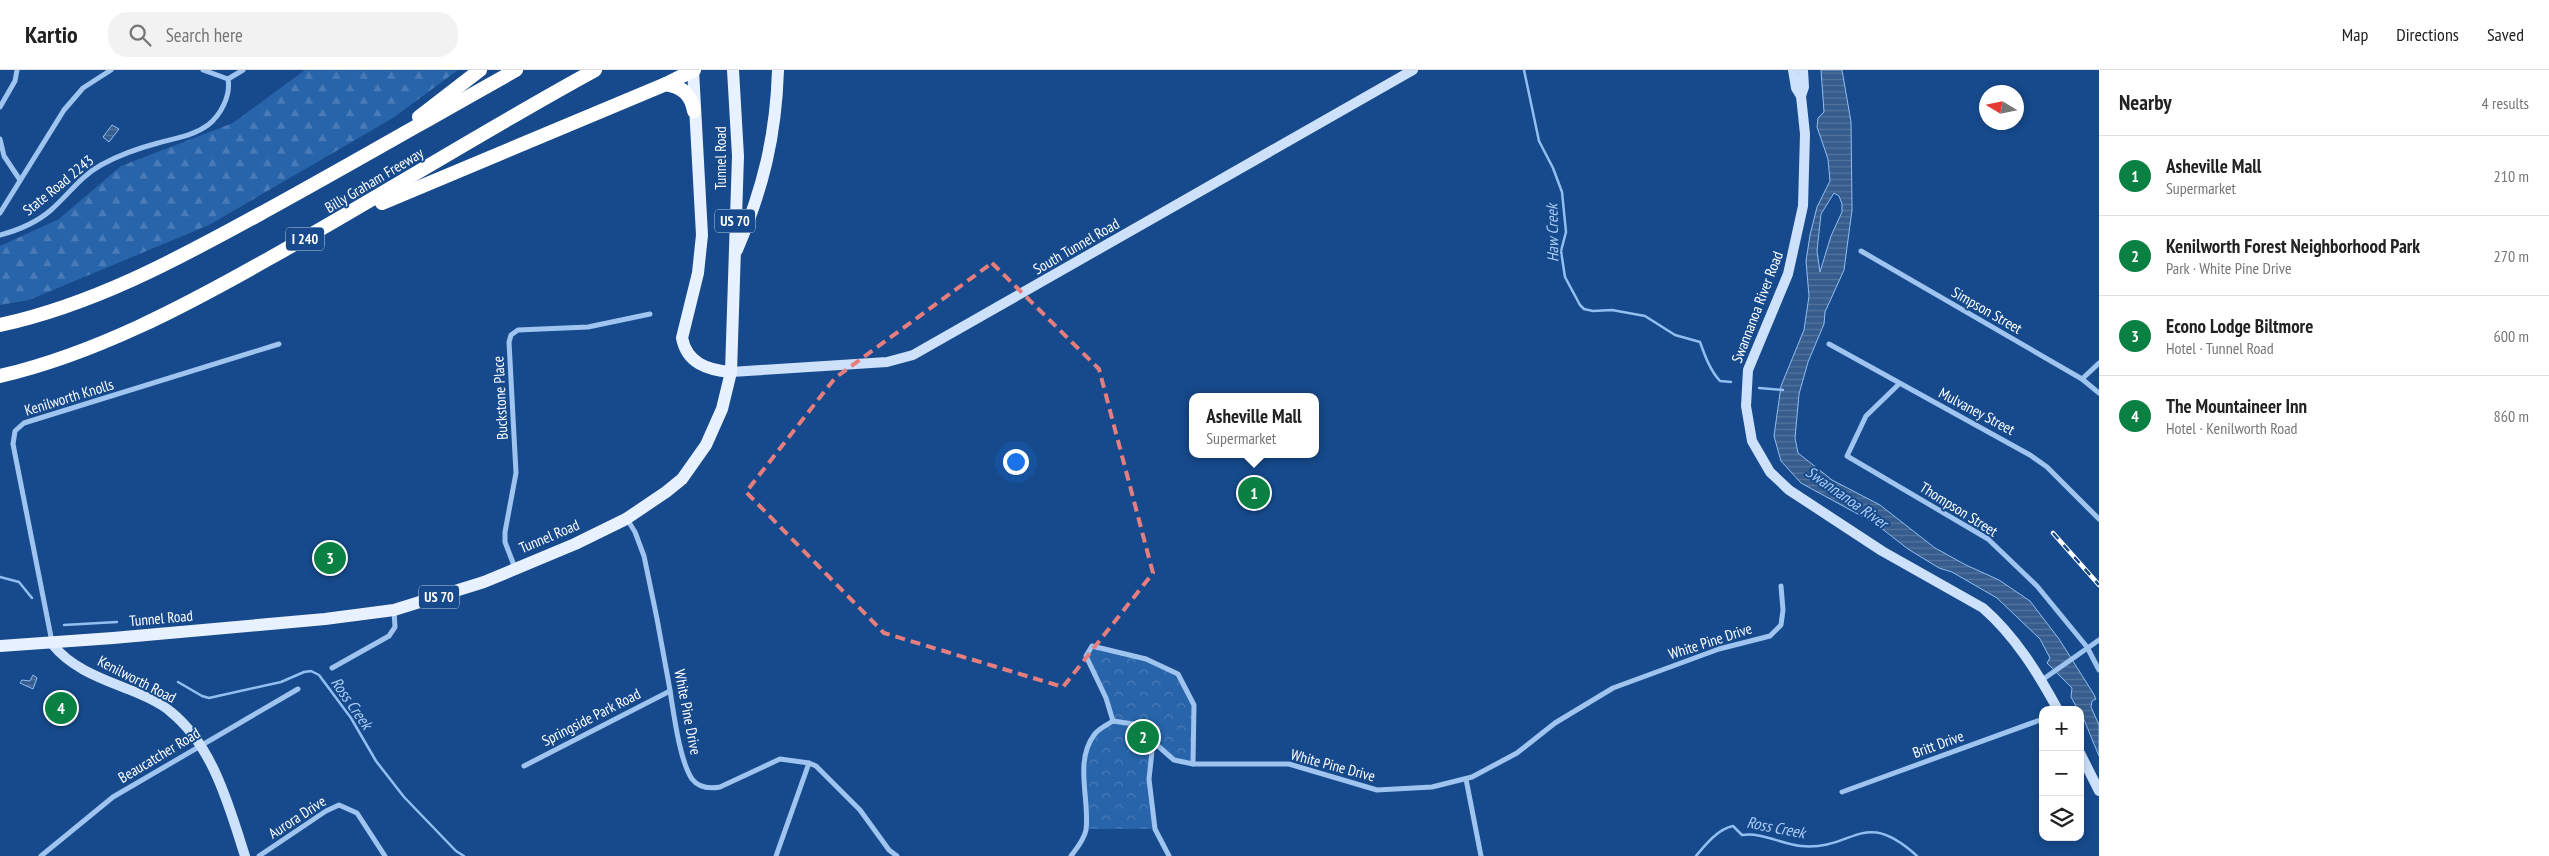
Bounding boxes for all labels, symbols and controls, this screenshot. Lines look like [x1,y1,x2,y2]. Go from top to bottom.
search box [108,12,458,57]
text: Kartio [25,19,78,50]
icon: search [126,21,154,49]
text: Search here [166,23,243,47]
text: Map [2342,23,2368,46]
text: Directions [2396,23,2459,46]
text: Saved [2487,23,2524,46]
north arrow [1979,85,2024,130]
text: Nearby [2119,89,2172,116]
text: 4 results [2482,93,2529,113]
street label: Tunnel Road [711,126,730,190]
street label: Billy Graham Freeway [321,143,427,217]
street label: State Road 2243 [19,151,97,219]
text: Asheville Mall [2166,154,2261,178]
text: 1 [2131,166,2139,186]
text: 210 m [2494,166,2529,186]
text: Supermarket [2166,178,2236,198]
water label: Haw Creek [1541,202,1563,262]
road number: US 70 [715,210,755,232]
street label: South Tunnel Road [1029,214,1123,278]
road number: I 240 [286,227,324,250]
text: Kenilworth Forest Neighborhood Park [2166,234,2420,258]
text: 2 [2131,246,2139,266]
text: 270 m [2494,246,2529,266]
street label: Swannanoa River Road [1727,248,1787,366]
text: Park · White Pine Drive [2166,258,2292,278]
street label: Simpson Street [1948,282,2026,338]
text: Econo Lodge Biltmore [2166,314,2313,338]
text: 3 [2131,326,2139,346]
text: 600 m [2494,326,2529,346]
text: Hotel · Tunnel Road [2166,338,2274,358]
street label: Buckstone Place [488,356,512,440]
street label: Kenilworth Knolls [22,374,116,420]
street label: Mulvaney Street [1936,383,2018,439]
popup [1189,393,1319,458]
text: The Mountaineer Inn [2166,394,2307,418]
text: Asheville Mall [1206,404,1302,428]
text: 4 [2131,406,2139,426]
text: 860 m [2494,406,2529,426]
text: Hotel · Kenilworth Road [2166,418,2298,438]
text: Supermarket [1206,428,1276,448]
your location [1003,449,1029,475]
water label: Swannanoa River [1802,462,1894,534]
pin: 1 [1238,474,1270,512]
street label: Thompson Street [1916,478,2002,540]
street label: Tunnel Road [516,515,582,557]
pin: 3 [314,539,346,577]
road number: US 70 [419,586,459,608]
street label: Tunnel Road [129,606,193,630]
street label: White Pine Drive [1666,619,1754,663]
street label: Kenilworth Road [95,651,179,707]
street label: White Pine Drive [670,668,706,756]
water label: Ross Creek [327,673,378,734]
street label: Springside Park Road [538,684,644,750]
pin: 4 [45,689,77,727]
map controls [2039,706,2084,841]
button: + [2039,706,2084,751]
pin: 2 [1127,718,1159,756]
street label: Beaucatcher Road [115,723,203,787]
street label: Britt Drive [1910,726,1966,762]
street label: White Pine Drive [1289,745,1377,785]
button: − [2039,751,2084,796]
street label: Aurora Drive [265,791,329,843]
button: layers [2039,796,2084,841]
water label: Ross Creek [1745,812,1809,843]

